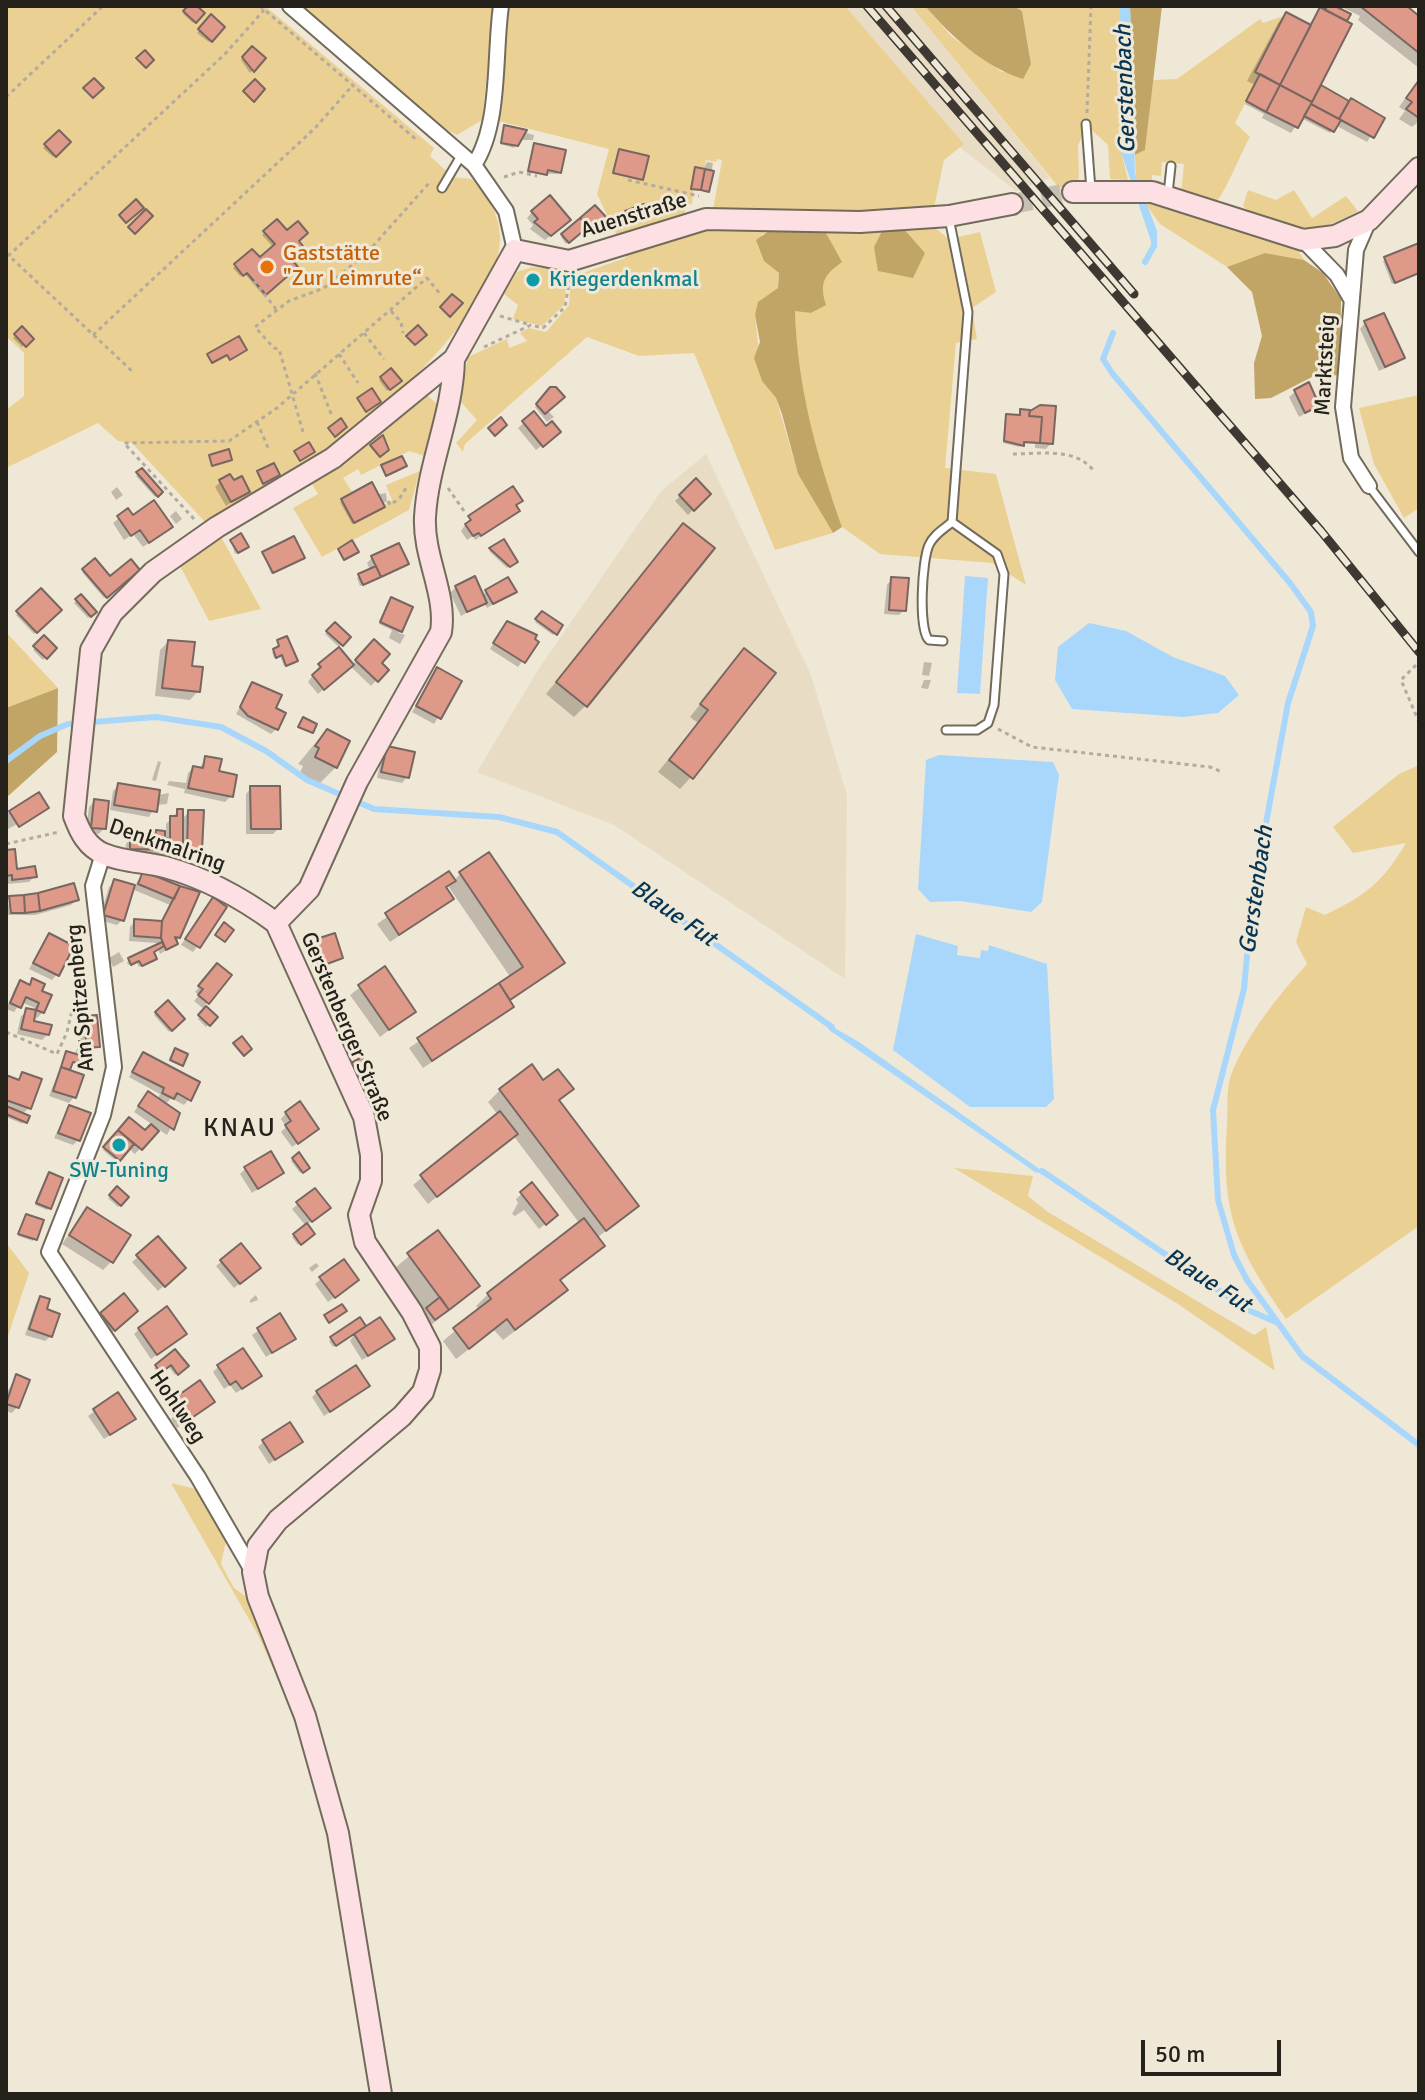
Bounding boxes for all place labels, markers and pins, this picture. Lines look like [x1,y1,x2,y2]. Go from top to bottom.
place label: Gaststätte "Zur Leimrute“ [283,241,422,292]
marker: Gaststätte "Zur Leimrute“ [258,258,276,276]
place label: Kriegerdenkmal [549,267,699,293]
marker: Kriegerdenkmal [524,271,542,289]
marker: SW-Tuning [110,1136,128,1154]
place label: SW-Tuning [69,1158,169,1184]

